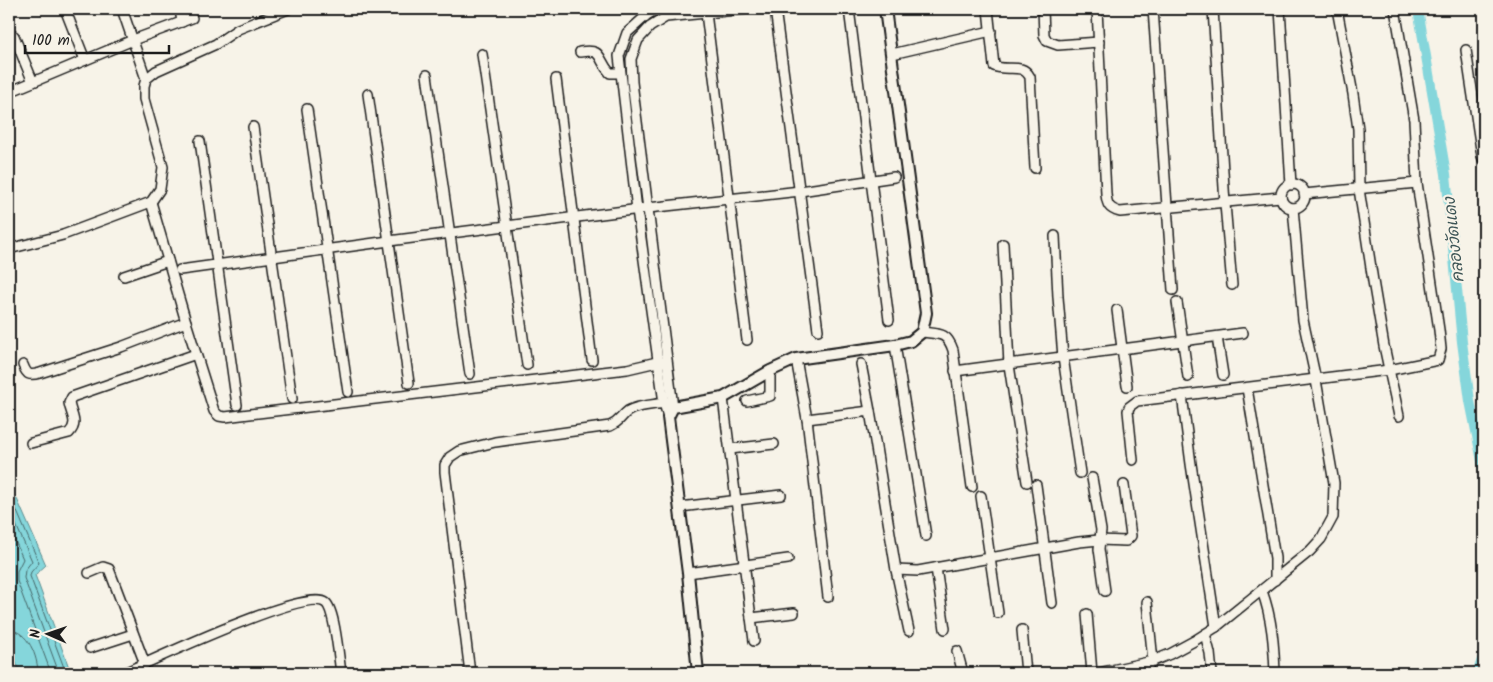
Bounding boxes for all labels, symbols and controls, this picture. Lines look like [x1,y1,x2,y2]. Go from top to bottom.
scale bar [25,22,169,54]
text: 100 m [32,29,70,53]
water label: คลองวัดแดง [1437,194,1471,284]
north arrow [22,610,72,660]
text: N [25,629,47,638]

